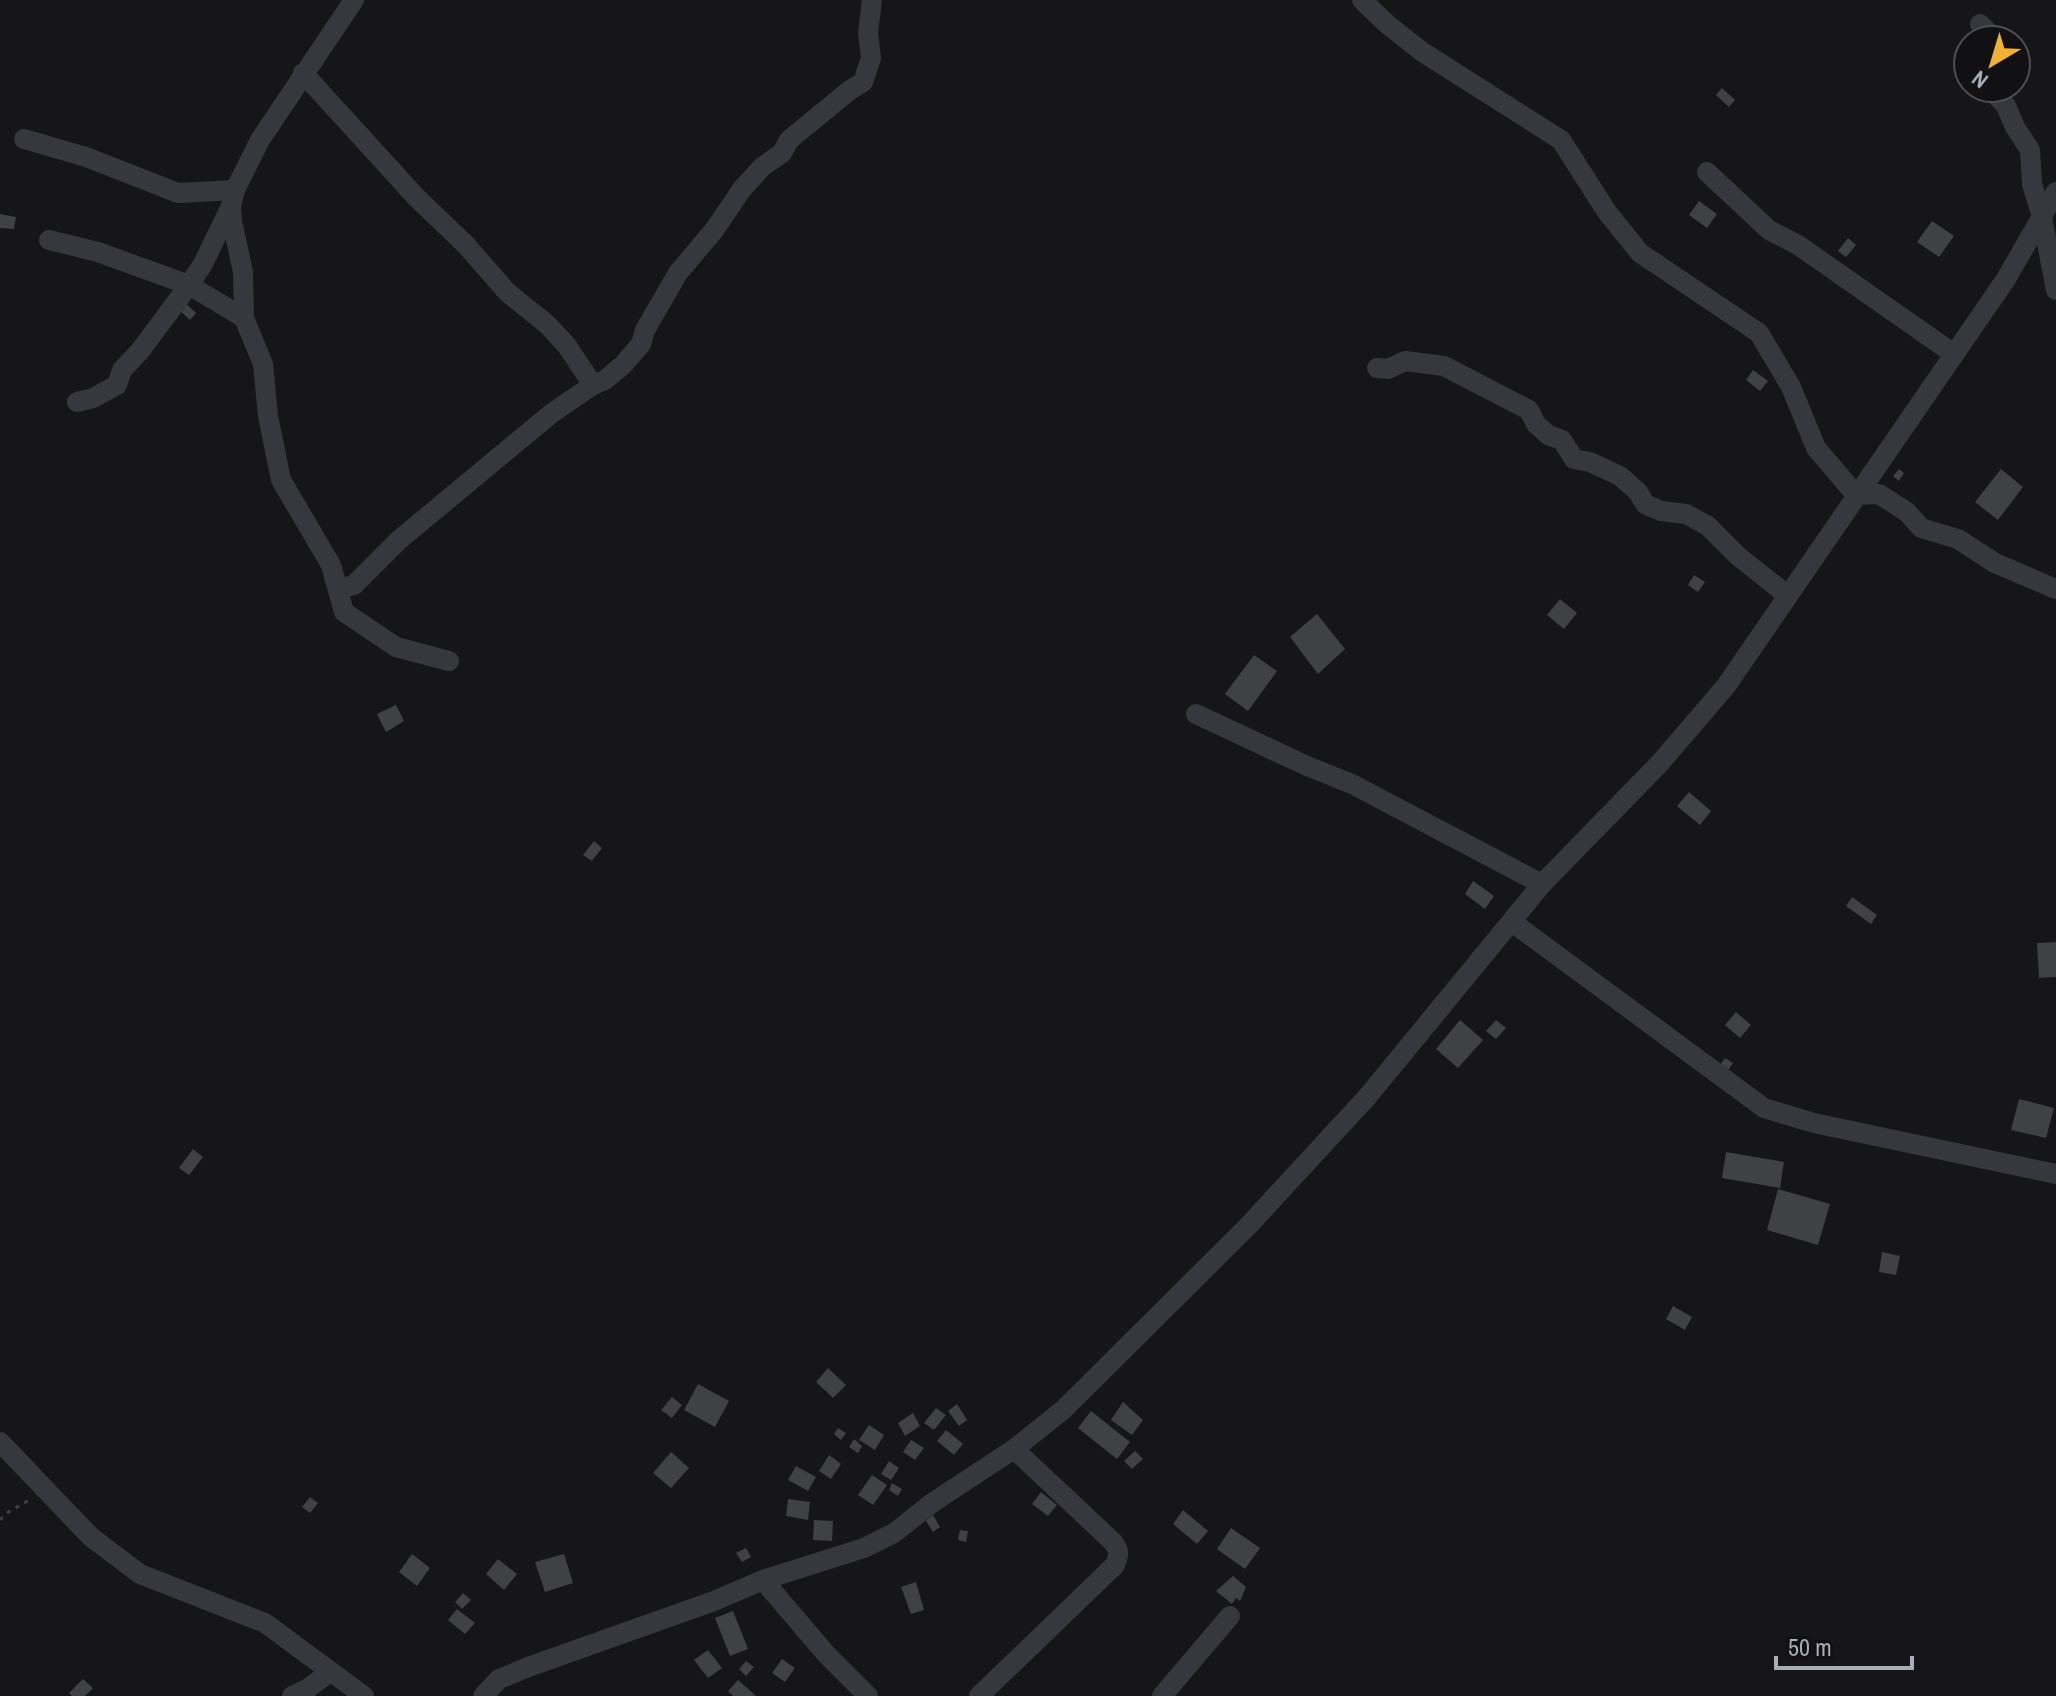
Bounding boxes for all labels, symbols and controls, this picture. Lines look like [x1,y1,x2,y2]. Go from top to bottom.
north arrow [1952,24,2032,104]
text: N [1965,64,1994,96]
scale bar [1776,1620,1912,1670]
text: 50 m [1788,1631,1832,1663]

